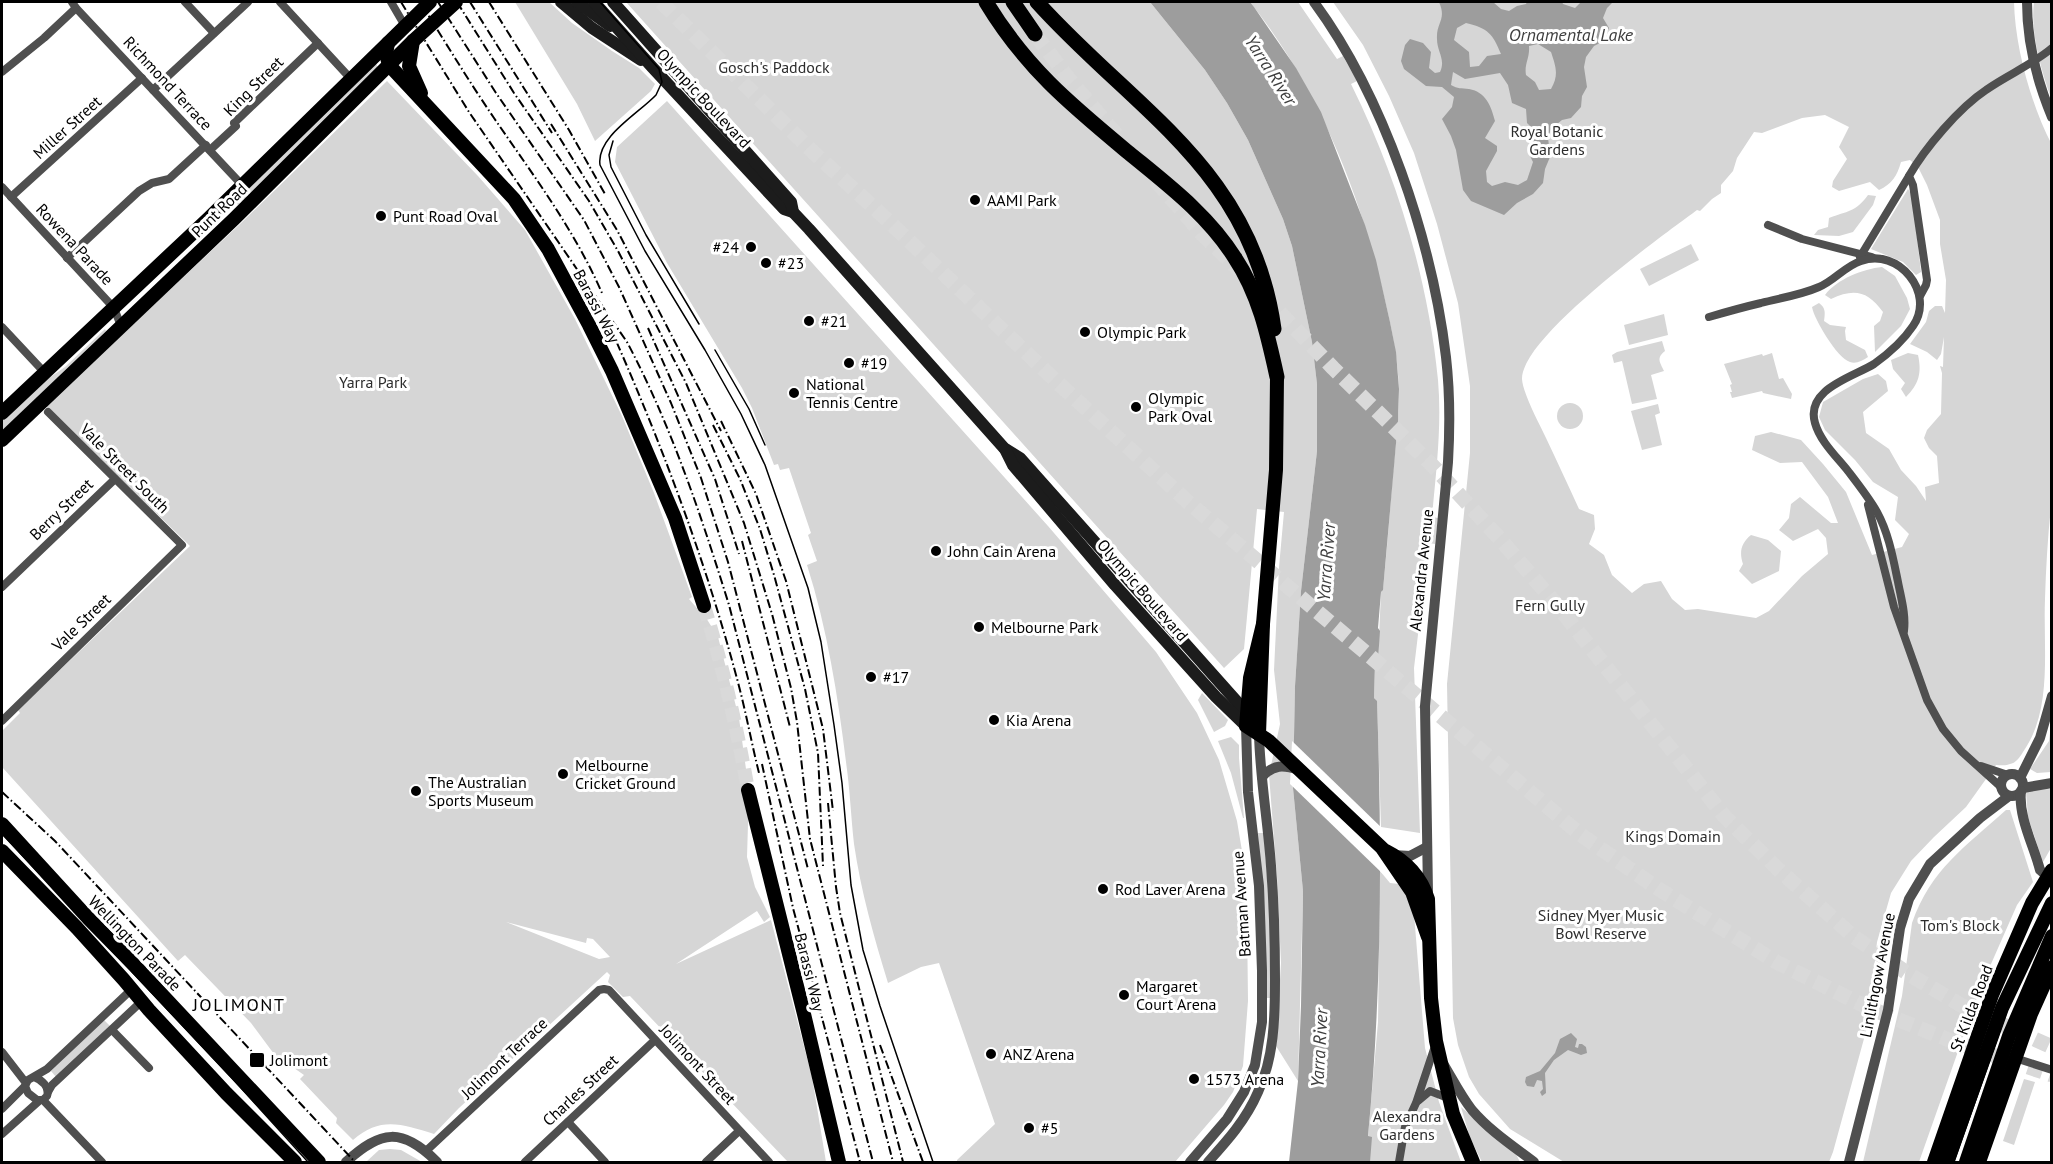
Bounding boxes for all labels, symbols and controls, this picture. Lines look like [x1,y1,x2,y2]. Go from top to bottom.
water label: Ornamental Lake [1509,23,1634,46]
water label: Yarra River [1240,31,1303,110]
street label: Richmond Terrace [119,32,217,134]
street label: Olympic Boulevard [653,44,755,152]
street label: King Street [219,51,288,120]
park label: Gosch's Paddock [718,57,830,77]
street label: Miller Street [29,91,106,163]
park label: Royal Botanic Gardens [1510,121,1604,159]
street label: Punt Road [187,179,251,241]
place label: AAMI Park [987,190,1057,210]
marker: AAMI Park [968,193,982,207]
street label: Rowena Parade [32,199,118,289]
place label: Punt Road Oval [393,206,498,226]
marker: Punt Road Oval [374,209,388,223]
place label: #24 [713,237,739,257]
marker: #24 [744,240,758,254]
place label: #23 [778,253,804,273]
marker: #23 [759,256,773,270]
street label: Barassi Way [569,266,625,347]
place label: #21 [821,311,847,331]
marker: #21 [802,314,816,328]
place label: Olympic Park [1097,322,1187,342]
marker: Olympic Park [1078,325,1092,339]
place label: #19 [861,353,887,373]
marker: #19 [842,356,856,370]
park label: Yarra Park [339,372,407,392]
place label: National Tennis Centre [806,374,898,412]
marker: National Tennis Centre [787,386,801,400]
place label: Olympic Park Oval [1148,388,1213,426]
marker: Olympic Park Oval [1129,400,1143,414]
street label: Vale Street South [75,418,174,517]
street label: Berry Street [25,473,97,544]
street label: Alexandra Avenue [1405,508,1437,632]
water label: Yarra River [1312,521,1340,602]
street label: Olympic Boulevard [1093,535,1193,645]
place label: John Cain Arena [947,541,1056,561]
marker: John Cain Arena [929,544,943,558]
street label: Vale Street [47,589,115,656]
park label: Fern Gully [1515,595,1586,615]
place label: Melbourne Park [991,617,1099,637]
marker: Melbourne Park [972,620,986,634]
place label: #17 [883,667,909,687]
marker: #17 [864,670,878,684]
place label: Kia Arena [1006,710,1071,730]
marker: Kia Arena [987,713,1001,727]
place label: Melbourne Cricket Ground [575,755,676,793]
marker: Melbourne Cricket Ground [556,767,570,781]
place label: The Australian Sports Museum [428,772,534,810]
marker: The Australian Sports Museum [409,784,423,798]
park label: Kings Domain [1625,826,1721,846]
street label: Batman Avenue [1227,850,1255,958]
place label: Rod Laver Arena [1115,879,1226,899]
marker: Rod Laver Arena [1096,882,1110,896]
street label: Wellington Parade [84,891,186,995]
park label: Sidney Myer Music Bowl Reserve [1538,905,1664,943]
street label: Linlithgow Avenue [1855,911,1899,1039]
park label: Tom's Block [1920,915,2000,935]
street label: Barassi Way [791,931,830,1014]
street label: St Kilda Road [1945,962,1997,1054]
place label: Margaret Court Arena [1136,976,1217,1014]
marker: Margaret Court Arena [1117,988,1131,1002]
district label: JOLIMONT [192,993,285,1016]
water label: Yarra River [1305,1007,1333,1088]
street label: Jolimont Terrace [456,1013,551,1104]
street label: Jolimont Street [655,1019,741,1109]
place label: ANZ Arena [1003,1044,1075,1064]
marker: ANZ Arena [984,1047,998,1061]
place label: Jolimont [269,1050,329,1070]
street label: Charles Street [538,1050,622,1130]
marker: Jolimont [248,1051,266,1069]
place label: 1573 Arena [1206,1069,1284,1089]
marker: 1573 Arena [1187,1072,1201,1086]
park label: Alexandra Gardens [1373,1106,1441,1144]
place label: #5 [1041,1118,1058,1138]
marker: #5 [1022,1121,1036,1135]

